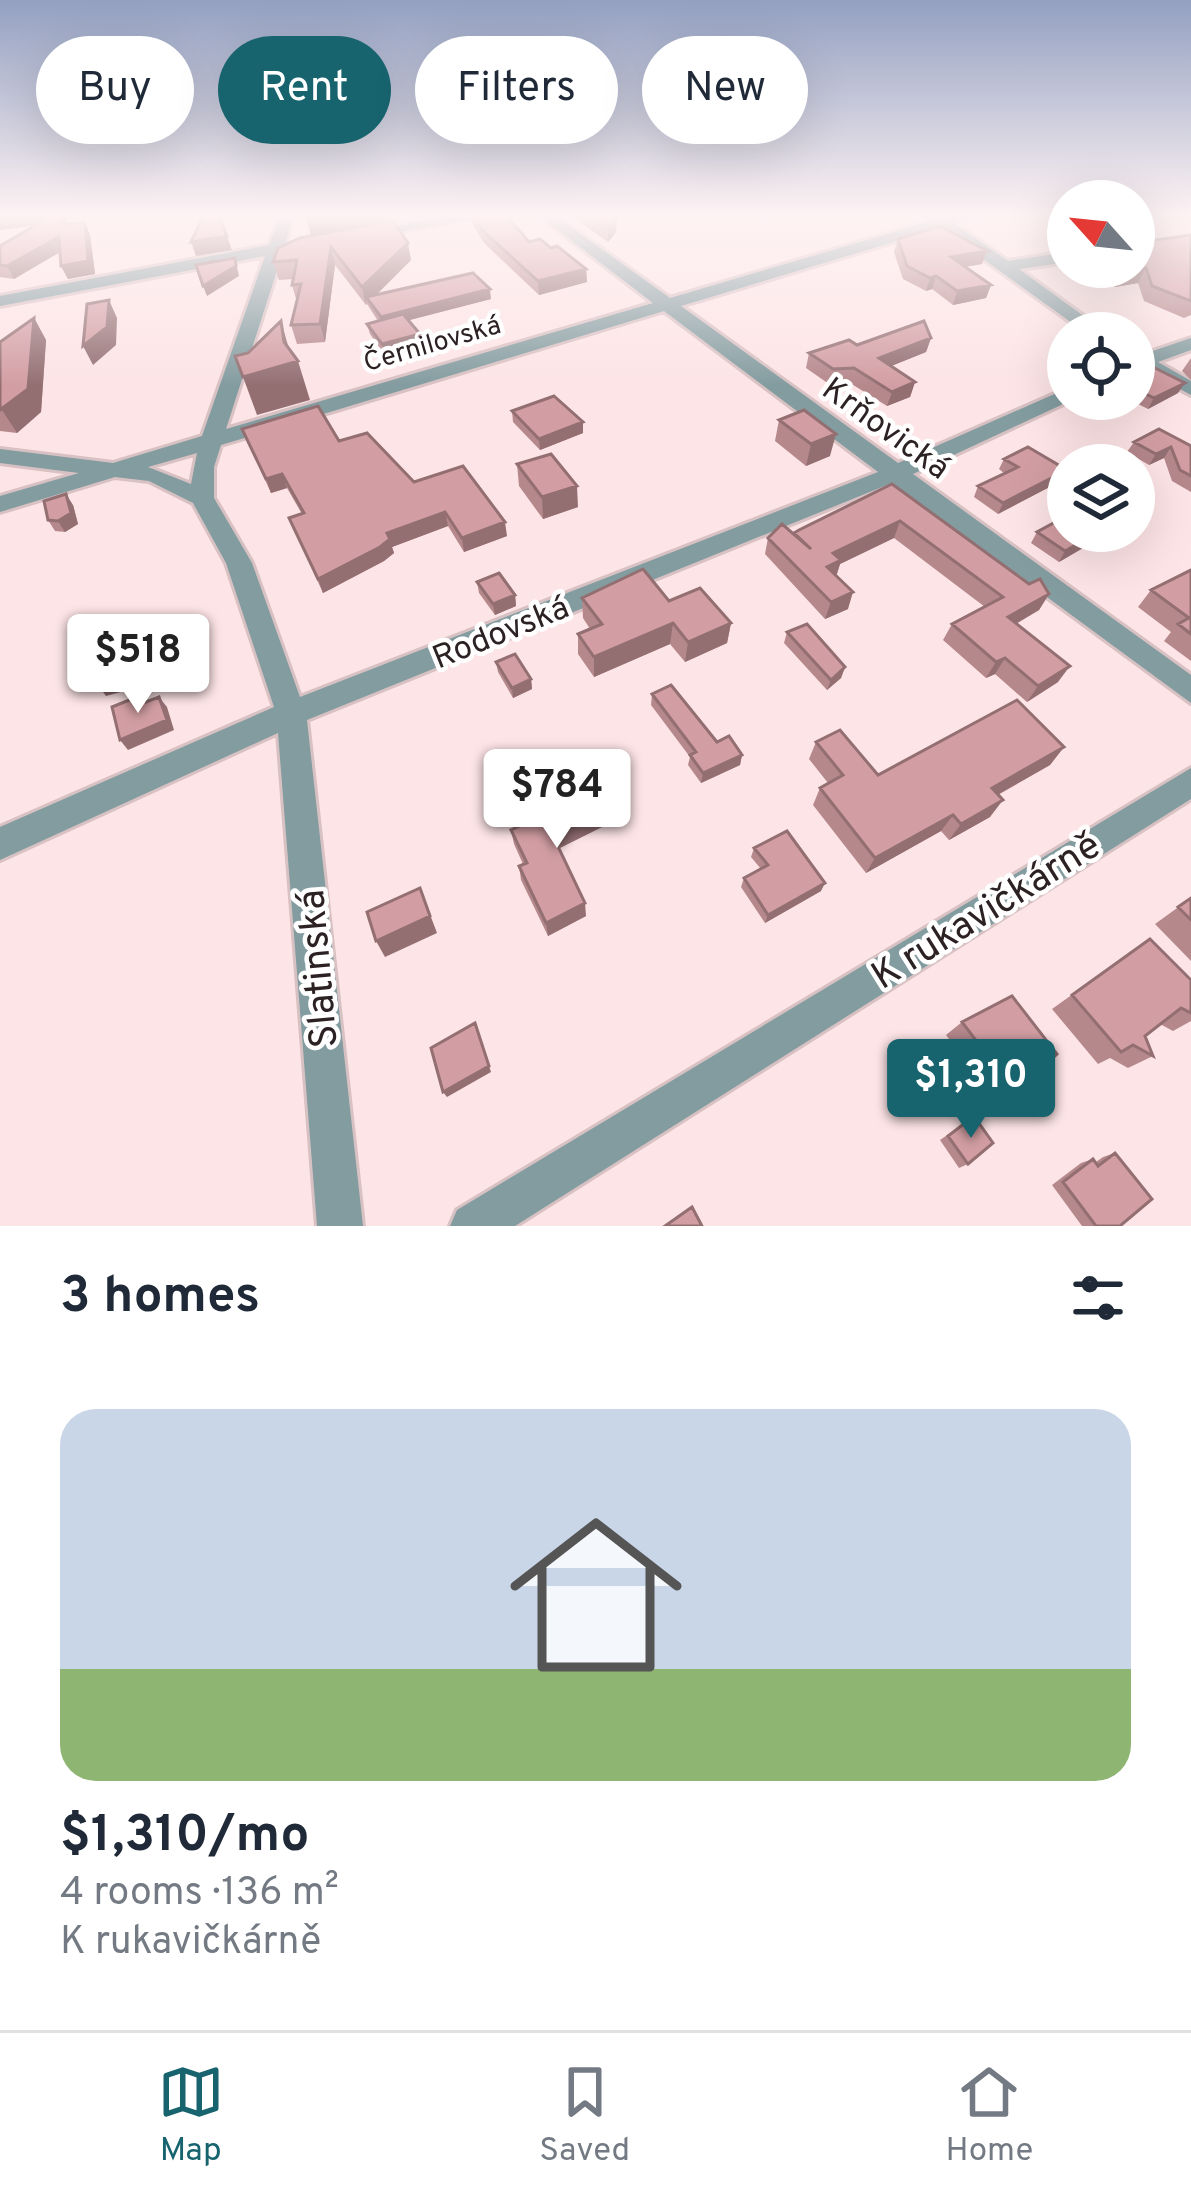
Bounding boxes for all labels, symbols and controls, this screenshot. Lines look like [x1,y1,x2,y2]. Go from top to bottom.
chip: Buy [36,36,194,144]
chip: Rent [218,36,391,144]
chip: Filters [415,36,618,144]
chip: New [642,36,808,144]
north arrow [1047,180,1155,288]
map controls [1047,180,1155,552]
street label: Černilovská [360,308,505,381]
button: locate [1047,312,1155,420]
street label: Krňovická [812,370,957,491]
button: layers [1047,444,1155,552]
street label: Rodovská [427,588,576,681]
pin: $518 [67,614,209,716]
text: $518 [94,628,182,677]
pin: $784 [486,749,628,851]
text: $784 [511,763,603,812]
street label: K rukavičkárně [864,823,1111,1003]
street label: Slatinská [289,887,352,1050]
pin: $1,310 [873,1039,1069,1141]
text: $1,310 [914,1053,1028,1102]
icon: filters [1065,1265,1131,1331]
text: 3 homes [60,1266,260,1331]
icon: home [488,1487,704,1703]
text: $1,310/mo [60,1805,309,1870]
text: 4 rooms · 136 m² [60,1870,339,1919]
text: K rukavičkárně [60,1919,321,1968]
tab: Map [158,2059,224,2173]
tab: Saved [539,2059,630,2173]
tab: Home [946,2059,1033,2173]

